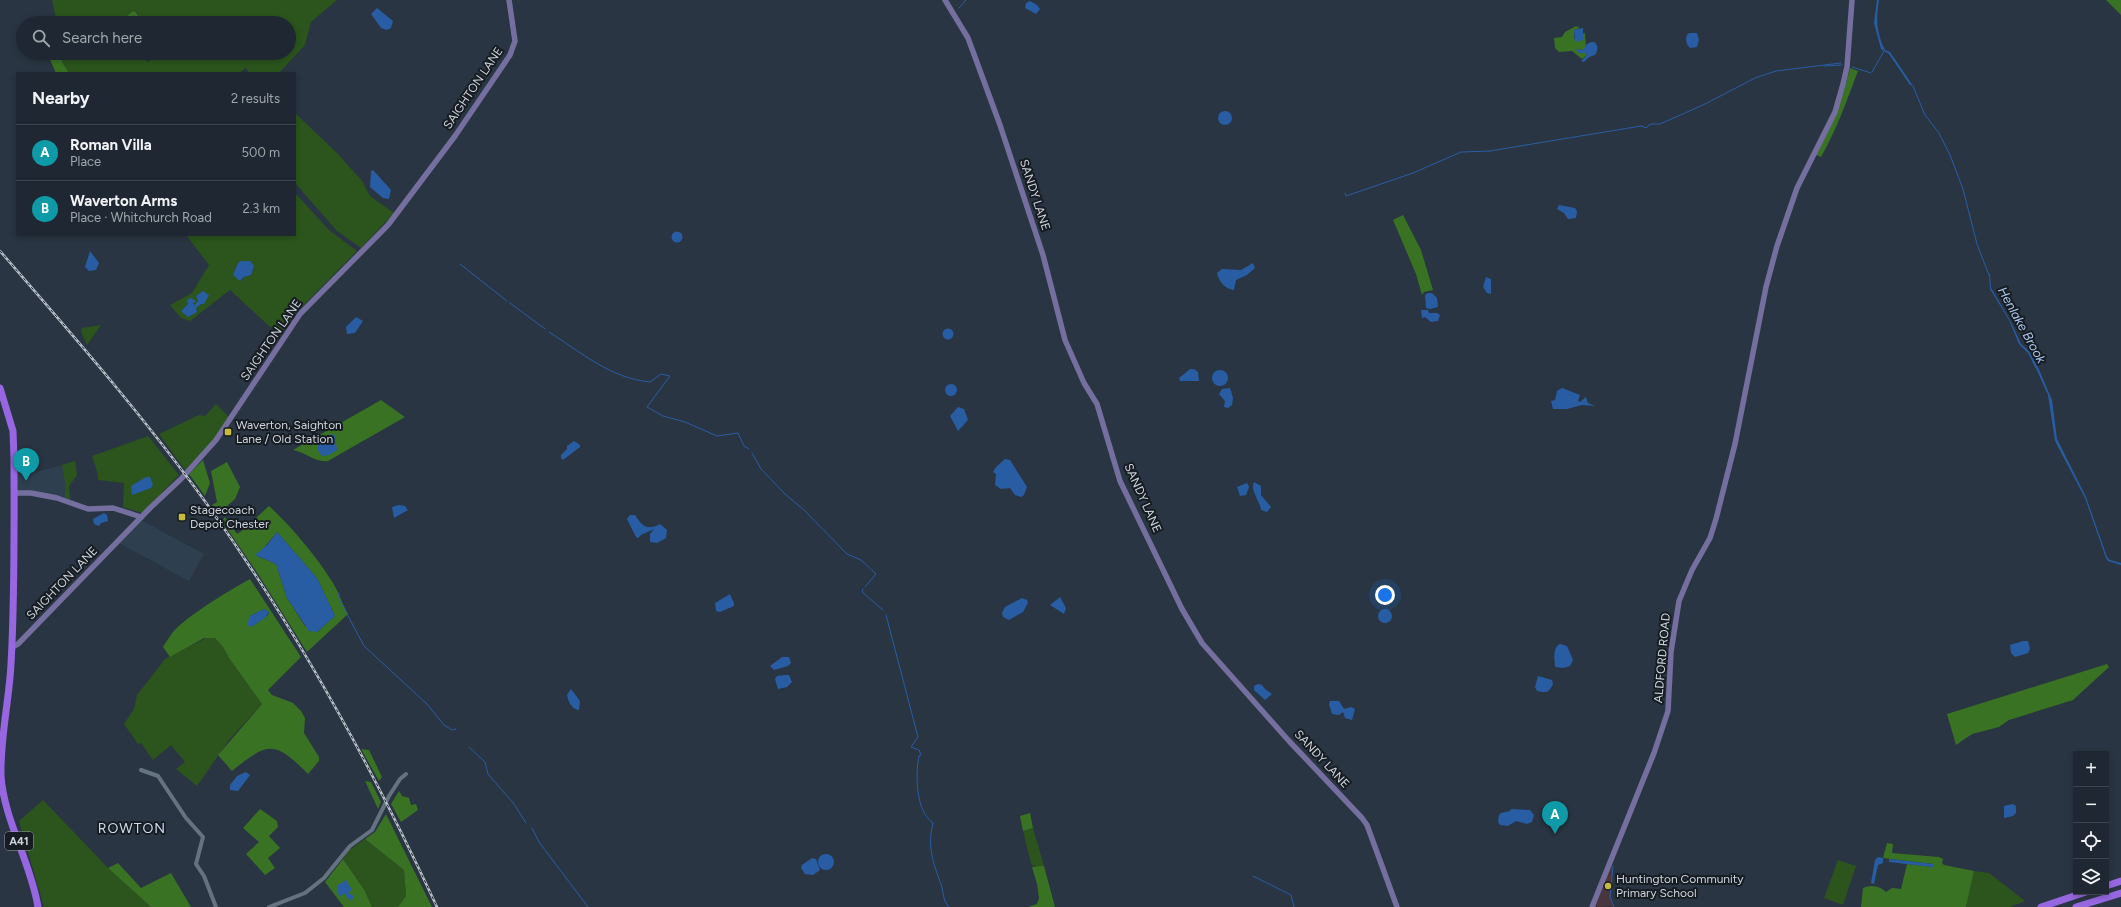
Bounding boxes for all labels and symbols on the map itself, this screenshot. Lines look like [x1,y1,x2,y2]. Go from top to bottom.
street label: SAIGHTON LANE [440,44,506,132]
street label: SANDY LANE [1017,158,1053,232]
water label: Henlake Brook [1995,284,2049,366]
street label: SAIGHTON LANE [238,297,304,383]
place label: Waverton, Saighton Lane / Old Station [236,418,342,446]
marker: Waverton, Saighton Lane / Old Station [223,427,233,437]
pin: B [13,448,39,481]
street label: SANDY LANE [1122,461,1164,535]
place label: Stagecoach Depot Chester [190,503,269,531]
marker: Stagecoach Depot Chester [177,512,187,522]
street label: SAIGHTON LANE [24,544,100,622]
your location [1375,585,1395,605]
street label: ALDFORD ROAD [1651,612,1673,704]
street label: SANDY LANE [1292,727,1352,791]
pin: A [1542,801,1568,834]
district label: ROWTON [98,820,166,837]
road number: A41 [5,832,33,850]
place label: Huntington Community Primary School [1616,872,1744,900]
marker: Huntington Community Primary School [1603,881,1613,891]

